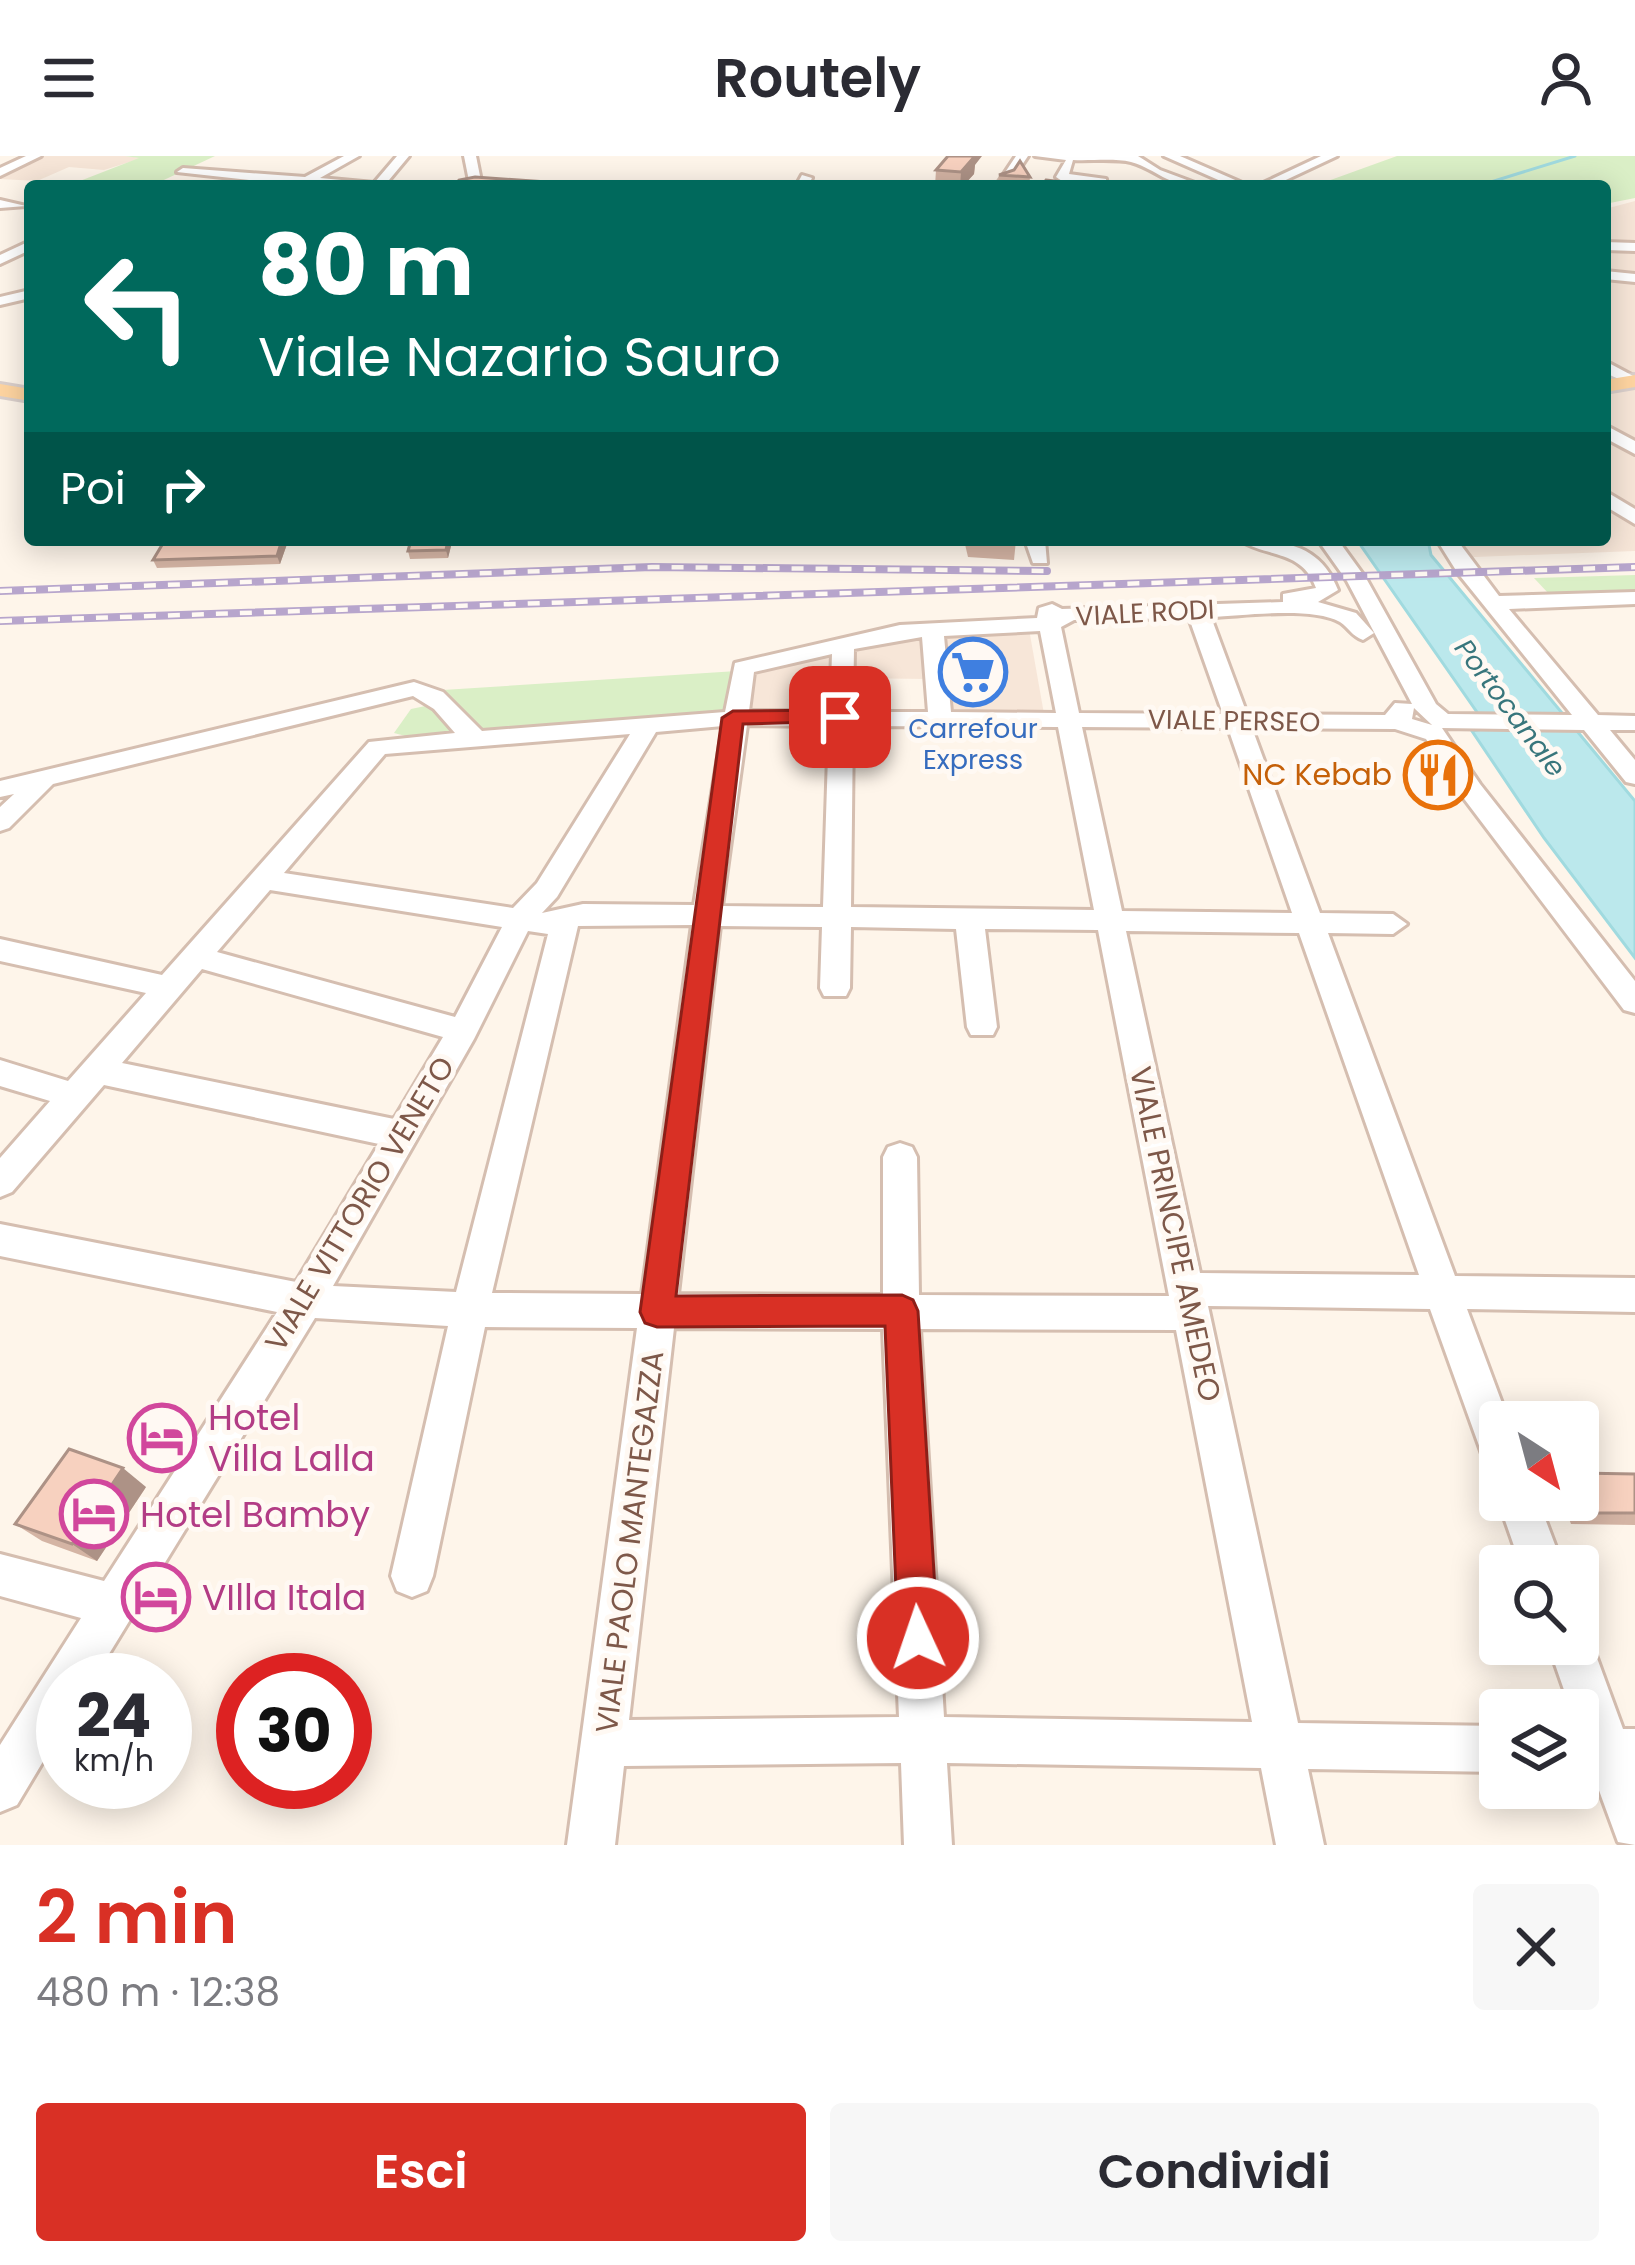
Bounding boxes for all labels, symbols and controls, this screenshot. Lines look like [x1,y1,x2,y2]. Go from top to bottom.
text: Routely [714,40,921,116]
icon: menu [36,45,102,111]
icon: person [1533,45,1599,111]
text: 80 m [258,207,474,324]
icon: left [60,228,216,384]
text: Viale Nazario Sauro [258,319,781,395]
icon: right [150,456,216,522]
text: Poi [60,457,126,520]
street label: VIALE RODI [1075,590,1215,635]
water label: Portocanale [1446,631,1574,784]
supermarket icon: Carrefour Express [938,637,1008,707]
pin [789,666,891,768]
icon: arrive [807,684,873,750]
street label: VIALE PERSEO [1147,700,1321,741]
place label: Carrefour Express [908,710,1038,778]
restaurant icon: NC Kebab [1403,740,1473,810]
place label: NC Kebab [1242,753,1392,796]
street label: VIALE VITTORIO VENETO [254,1048,465,1359]
street label: VIALE PRINCIPE AMEDEO [1119,1063,1232,1405]
street label: VIALE PAOLO MANTEGAZZA [585,1348,674,1736]
place label: Hotel Villa Lalla [208,1392,375,1484]
north arrow [1479,1401,1599,1521]
map controls [1479,1401,1599,1809]
hotel icon: Hotel Villa Lalla [127,1403,197,1473]
hotel icon: Hotel Bamby [59,1479,129,1549]
place label: Hotel Bamby [140,1489,370,1540]
button: search [1479,1545,1599,1665]
hotel icon: VIlla Itala [121,1562,191,1632]
place label: VIlla Itala [202,1572,366,1623]
position arrow [855,1575,981,1701]
speed limit sign: 30 [216,1653,372,1809]
text: 24 [77,1674,151,1758]
button: layers [1479,1689,1599,1809]
text: km/h [74,1739,154,1782]
text: 2 min [36,1867,238,1968]
button: close [1473,1884,1599,2010]
text: 480 m · 12:38 [36,1965,280,2020]
button: Esci [36,2103,806,2241]
button: Condividi [830,2103,1599,2241]

